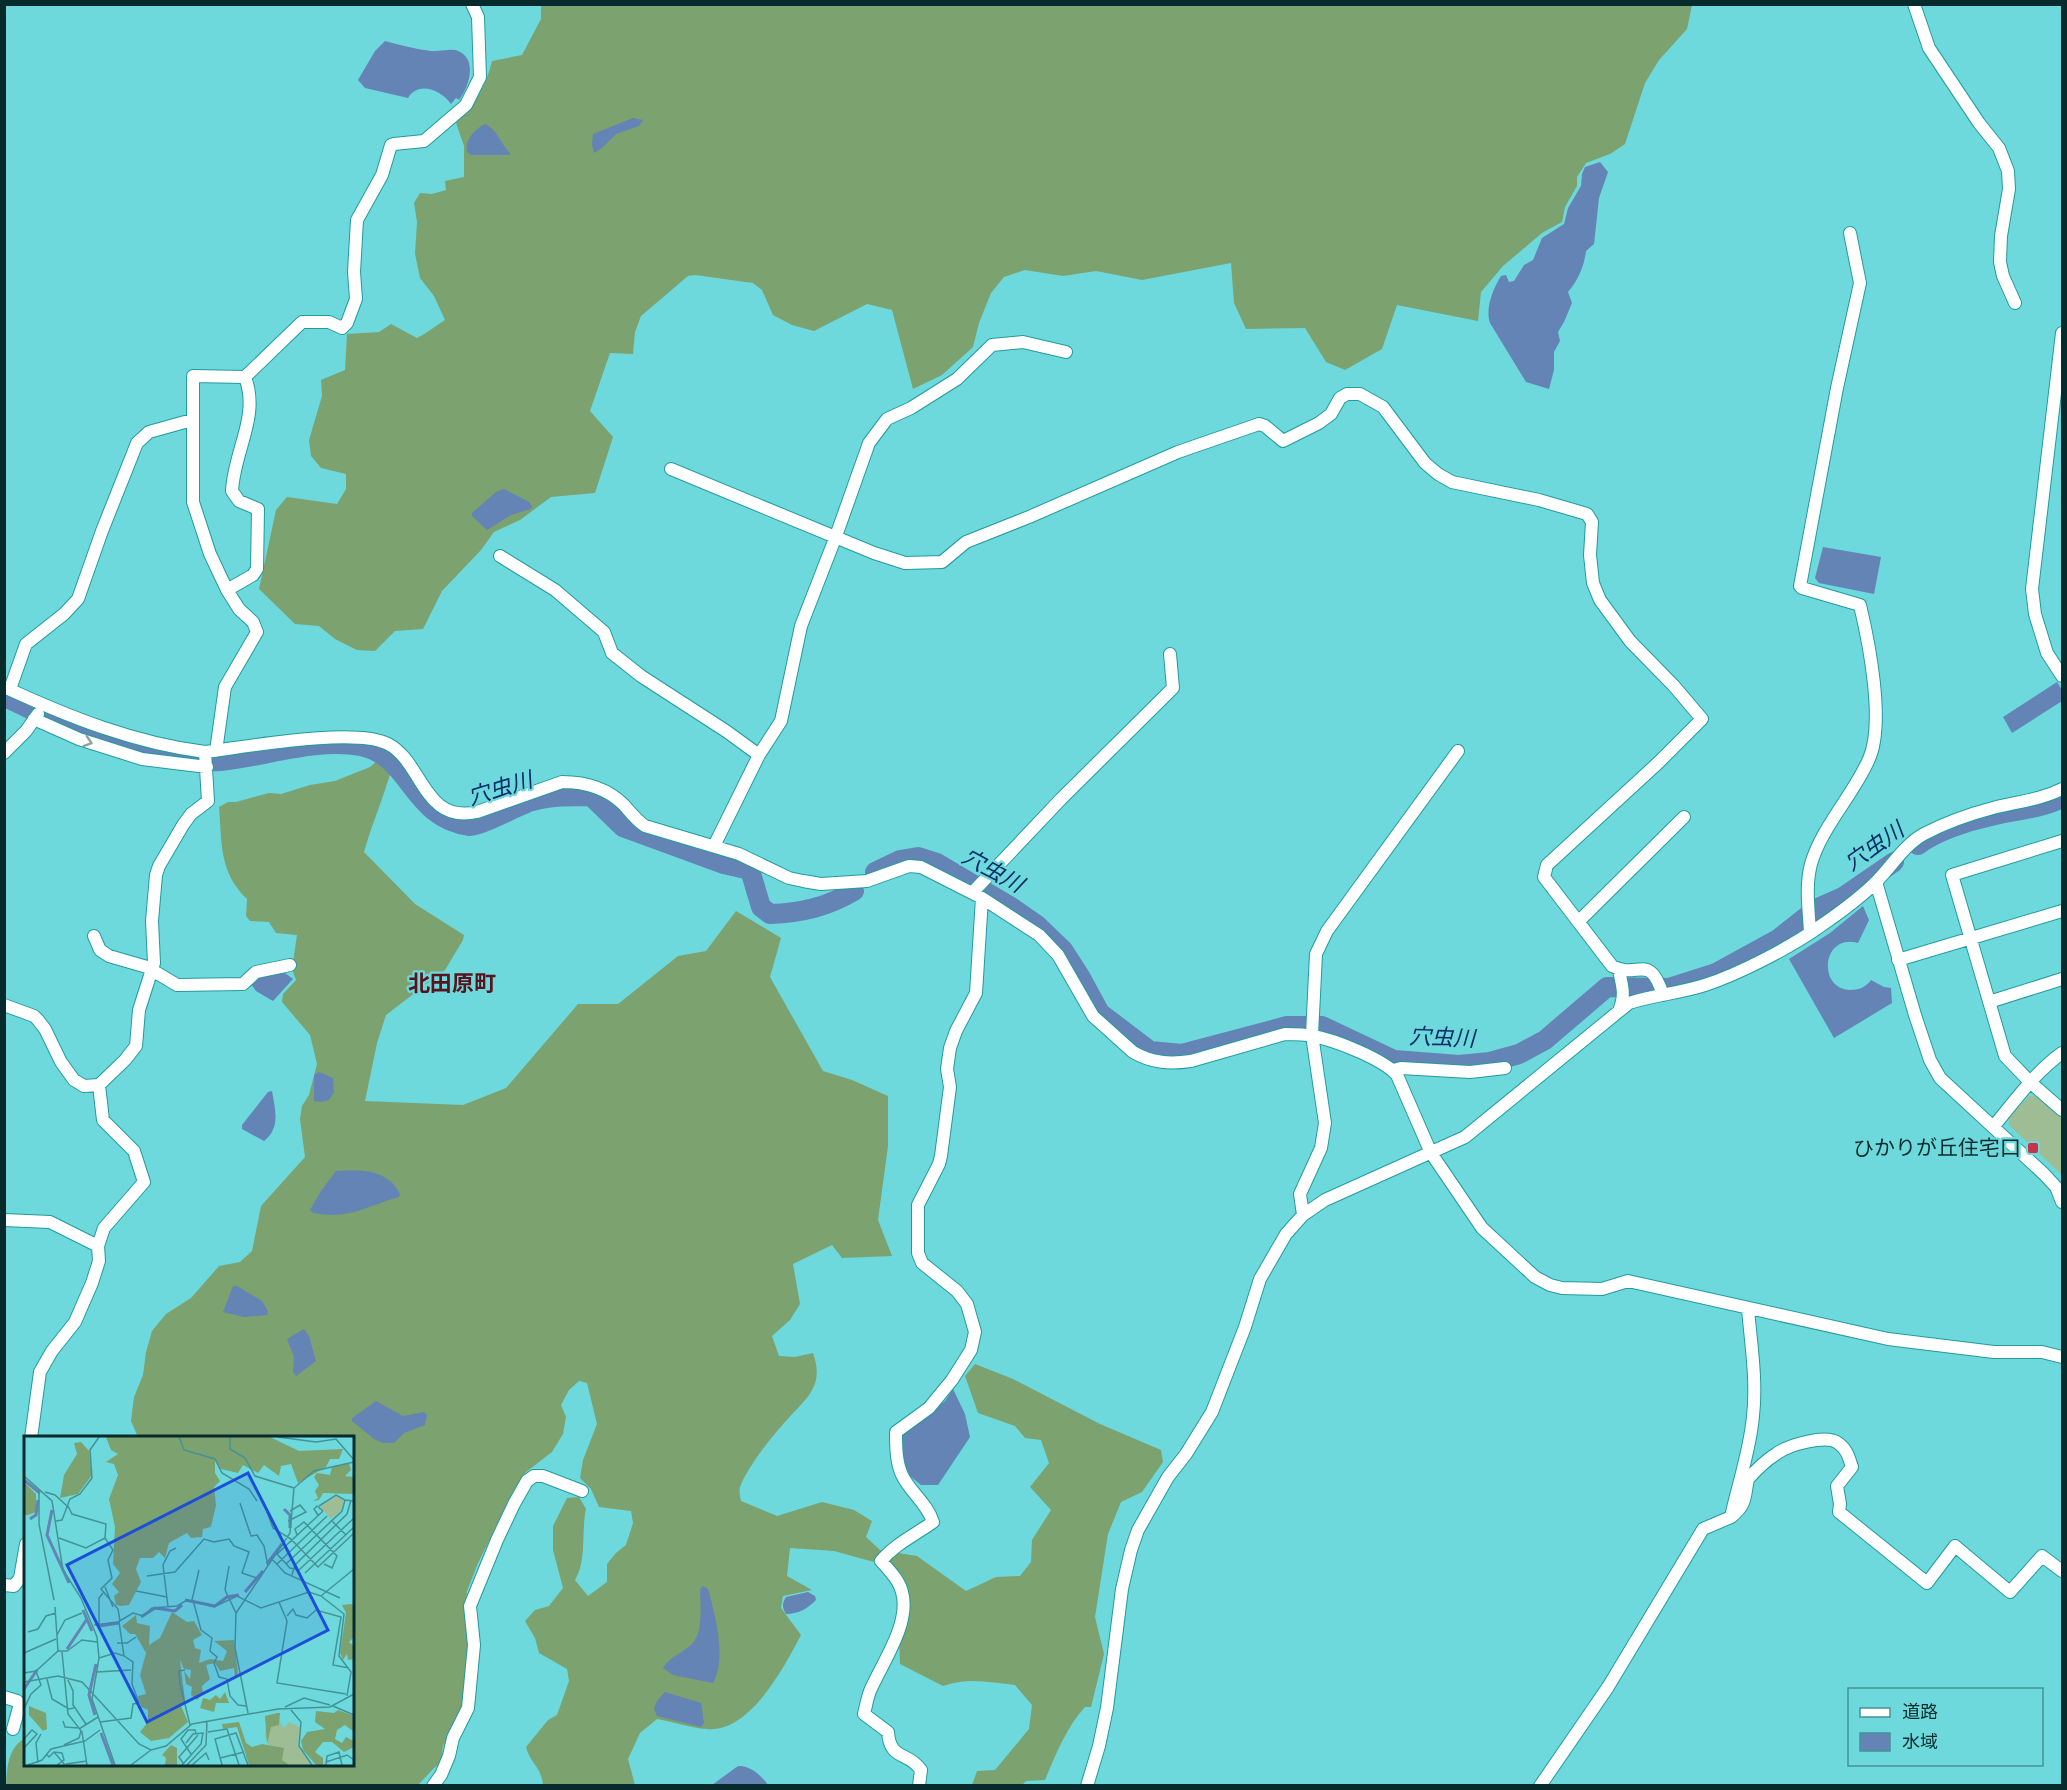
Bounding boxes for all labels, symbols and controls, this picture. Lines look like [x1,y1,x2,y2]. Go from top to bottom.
one-way arrow [82,735,93,747]
water label: 穴虫川 [465,765,537,810]
water label: 穴虫川 [1840,815,1910,876]
water label: 穴虫川 [958,843,1030,898]
district label: 北田原町 [408,970,496,996]
water label: 穴虫川 [1409,1023,1477,1051]
place label: ひかりが丘住宅口 [1853,1135,2021,1160]
marker: ひかりが丘住宅口 [2026,1141,2040,1155]
inset map [24,1436,354,1766]
legend [1848,1688,2043,1766]
text: 道路 [1902,1701,1938,1722]
text: 水域 [1902,1731,1938,1752]

